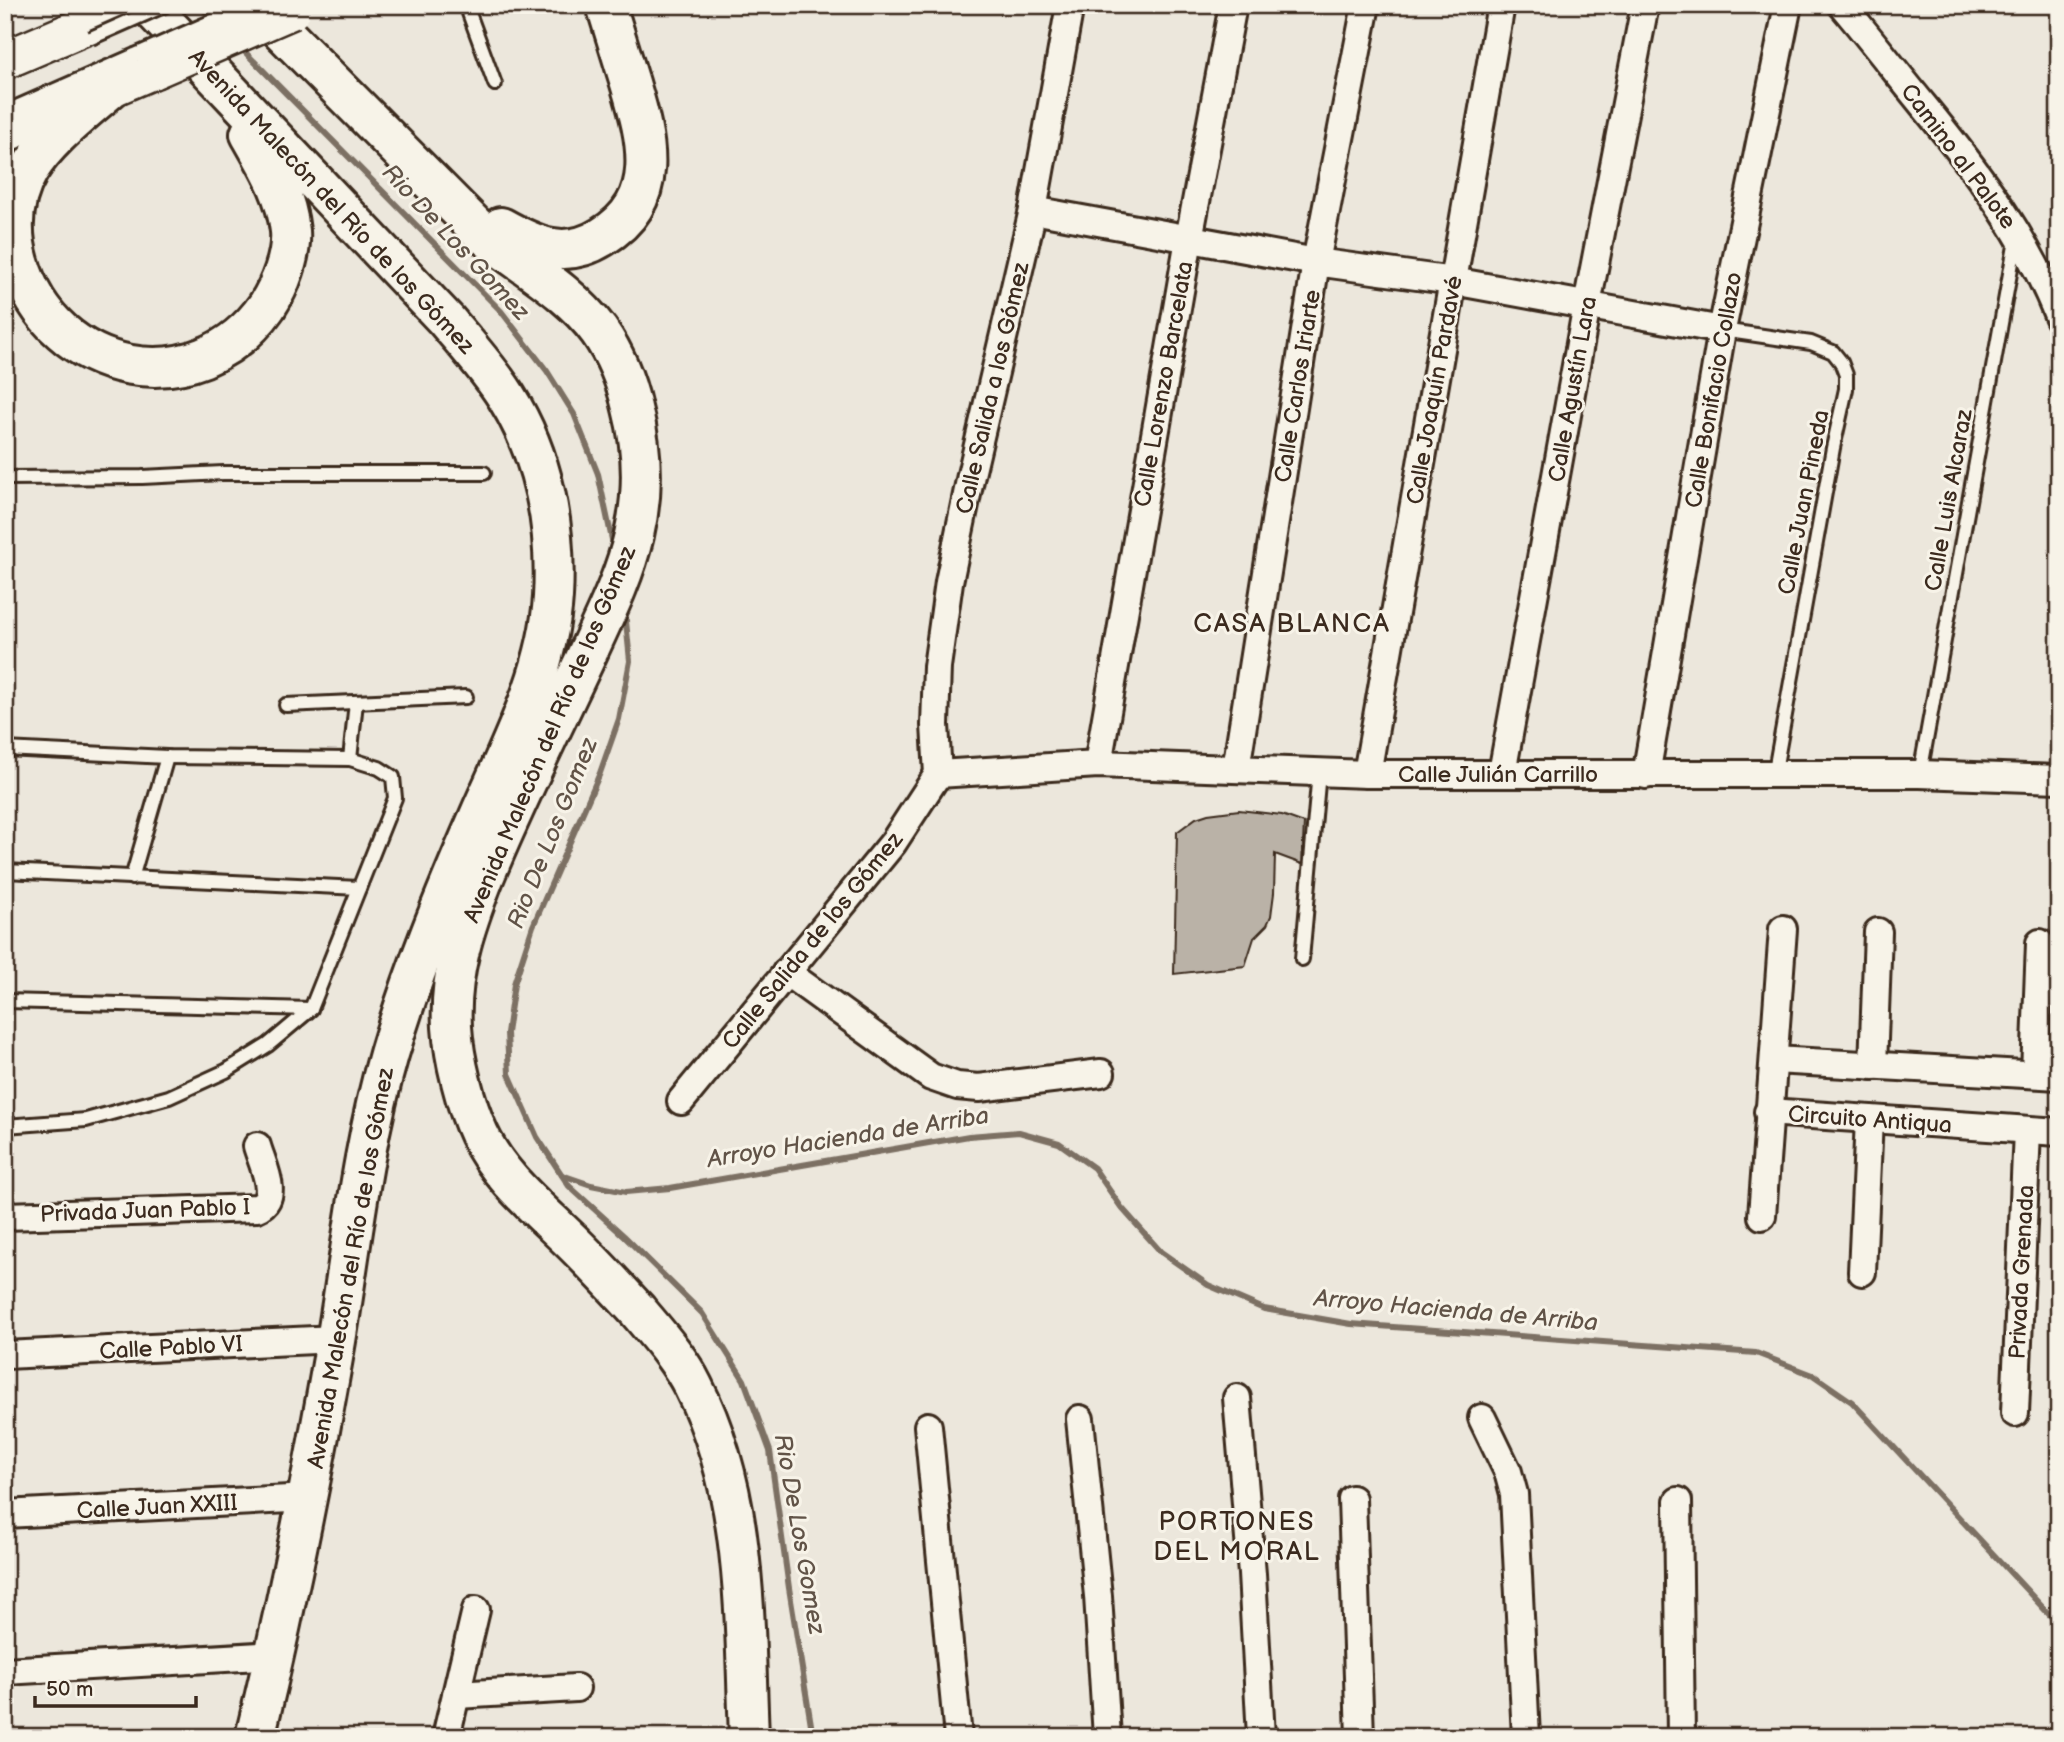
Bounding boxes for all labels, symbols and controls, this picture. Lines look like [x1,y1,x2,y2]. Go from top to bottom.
street label: Avenida Malecón del Río de los Gómez [182,43,481,361]
street label: Camino al Palote [1894,78,2022,235]
water label: Rio De Los Gomez [376,158,536,327]
street label: Calle Salida a los Gómez [950,259,1036,517]
street label: Calle Lorenzo Barcelata [1129,259,1199,509]
street label: Calle Bonifacio Collazo [1679,270,1749,510]
street label: Calle Joaquín Pardavé [1401,273,1469,507]
street label: Calle Carlos Iriarte [1269,288,1327,485]
street label: Calle Agustín Lara [1543,294,1603,484]
street label: Calle Luis Alcaraz [1919,406,1979,593]
street label: Calle Juan Pineda [1772,407,1836,597]
street label: Avenida Malecón del Río de los Gómez [458,541,643,927]
district label: CASA BLANCA [1193,609,1391,640]
water label: Rio De Los Gomez [501,733,604,933]
street label: Calle Julián Carrillo [1398,761,1598,789]
street label: Calle Salida de los Gómez [717,826,910,1055]
street label: Avenida Malecón del Río de los Gómez [302,1065,400,1471]
street label: Circuito Antiqua [1787,1100,1953,1140]
water label: Arroyo Hacienda de Arriba [704,1101,991,1174]
street label: Privada Grenada [2003,1184,2041,1360]
street label: Privada Juan Pablo I [40,1193,251,1229]
water label: Arroyo Hacienda de Arriba [1312,1284,1599,1337]
street label: Calle Pablo VI [99,1330,244,1366]
water label: Rio De Los Gomez [768,1432,832,1637]
street label: Calle Juan XXIII [76,1489,238,1525]
district label: PORTONES DEL MORAL [1153,1507,1321,1568]
scale bar [35,1665,196,1709]
text: 50 m [46,1677,93,1702]

